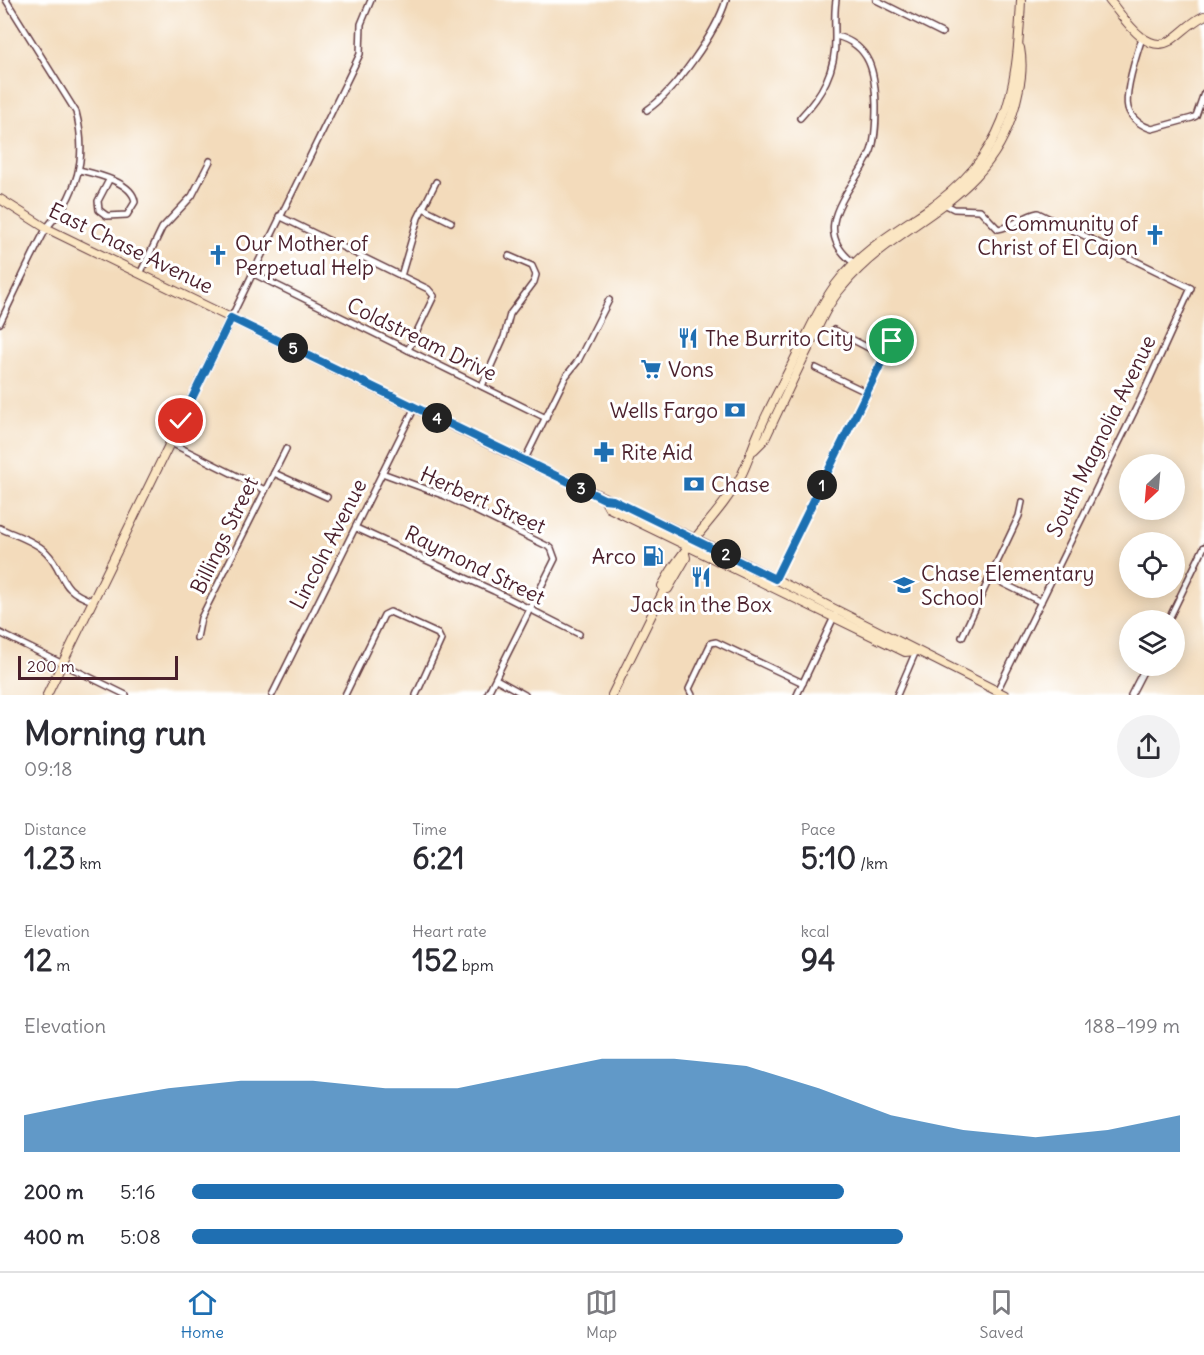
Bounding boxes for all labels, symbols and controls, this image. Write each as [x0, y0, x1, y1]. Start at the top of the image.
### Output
street label: East Chase Avenue [44, 196, 218, 300]
place label: Community of Christ of El Cajon [977, 210, 1139, 261]
church icon: Community of Christ of El Cajon [1143, 223, 1167, 247]
place label: Our Mother of Perpetual Help [235, 230, 374, 281]
church icon: Our Mother of Perpetual Help [206, 243, 230, 267]
street label: Coldstream Drive [343, 291, 501, 387]
pin [866, 315, 917, 366]
icon: arrive [875, 324, 908, 357]
place label: The Burrito City [705, 325, 854, 352]
restaurant icon: The Burrito City [676, 326, 700, 350]
street label: South Magnolia Avenue [1040, 331, 1162, 541]
pin: 5 [278, 333, 308, 363]
text: 5 [288, 338, 298, 358]
place label: Vons [668, 356, 714, 383]
supermarket icon: Vons [639, 357, 663, 381]
pin [155, 395, 206, 446]
place label: Wells Fargo [610, 397, 718, 424]
bank icon: Wells Fargo [723, 398, 747, 422]
pin: 4 [422, 403, 452, 433]
icon: check [164, 404, 197, 437]
text: 4 [432, 408, 442, 428]
place label: Rite Aid [621, 439, 693, 466]
pharmacy icon: Rite Aid [592, 440, 616, 464]
north arrow [1119, 454, 1185, 520]
map controls [1119, 454, 1185, 676]
street label: Herbert Street [416, 460, 550, 540]
pin: 1 [807, 470, 837, 500]
place label: Chase [711, 471, 770, 498]
street label: Billings Street [184, 472, 264, 598]
bank icon: Chase [682, 472, 706, 496]
pin: 3 [566, 473, 596, 503]
street label: Lincoln Avenue [284, 474, 372, 614]
text: 1 [819, 475, 825, 495]
text: 3 [576, 478, 586, 498]
street label: Raymond Street [400, 519, 550, 611]
button: locate [1119, 532, 1185, 598]
pin: 2 [711, 539, 741, 569]
place label: Arco [592, 543, 636, 570]
fuel station icon: Arco [641, 544, 665, 568]
text: 2 [722, 544, 730, 564]
place label: Chase Elementary School [921, 560, 1094, 611]
restaurant icon: Jack in the Box [689, 565, 713, 589]
school or university icon: Chase Elementary School [892, 573, 916, 597]
place label: Jack in the Box [630, 591, 772, 618]
button: layers [1119, 610, 1185, 676]
scale bar [18, 653, 178, 680]
text: 200 m [27, 656, 75, 676]
text: Morning run [24, 712, 206, 754]
button: share [1117, 715, 1180, 778]
text: 09:18 [24, 756, 73, 781]
text: Distance [24, 819, 86, 839]
text: Time [412, 819, 447, 839]
text: Pace [801, 819, 835, 839]
text: 1.23 [24, 839, 76, 877]
text: 6:21 [412, 839, 465, 877]
text: 5:10 [801, 839, 856, 877]
text: km [76, 853, 102, 873]
text: /km [856, 853, 888, 873]
text: Elevation [24, 921, 90, 941]
text: Heart rate [412, 921, 487, 941]
text: kcal [801, 921, 829, 941]
text: 12 [24, 941, 52, 979]
text: 152 [412, 941, 458, 979]
text: 94 [801, 941, 835, 979]
text: m [52, 955, 70, 975]
text: bpm [458, 955, 494, 975]
text: Elevation [24, 1013, 106, 1038]
text: 188–199 m [1084, 1013, 1180, 1038]
text: 200 m [24, 1179, 84, 1204]
text: 5:16 [120, 1179, 156, 1204]
text: 400 m [24, 1224, 84, 1249]
text: 5:08 [120, 1224, 161, 1249]
tab: Home [181, 1286, 224, 1342]
tab: Map [585, 1286, 618, 1342]
tab: Saved [980, 1286, 1023, 1342]

